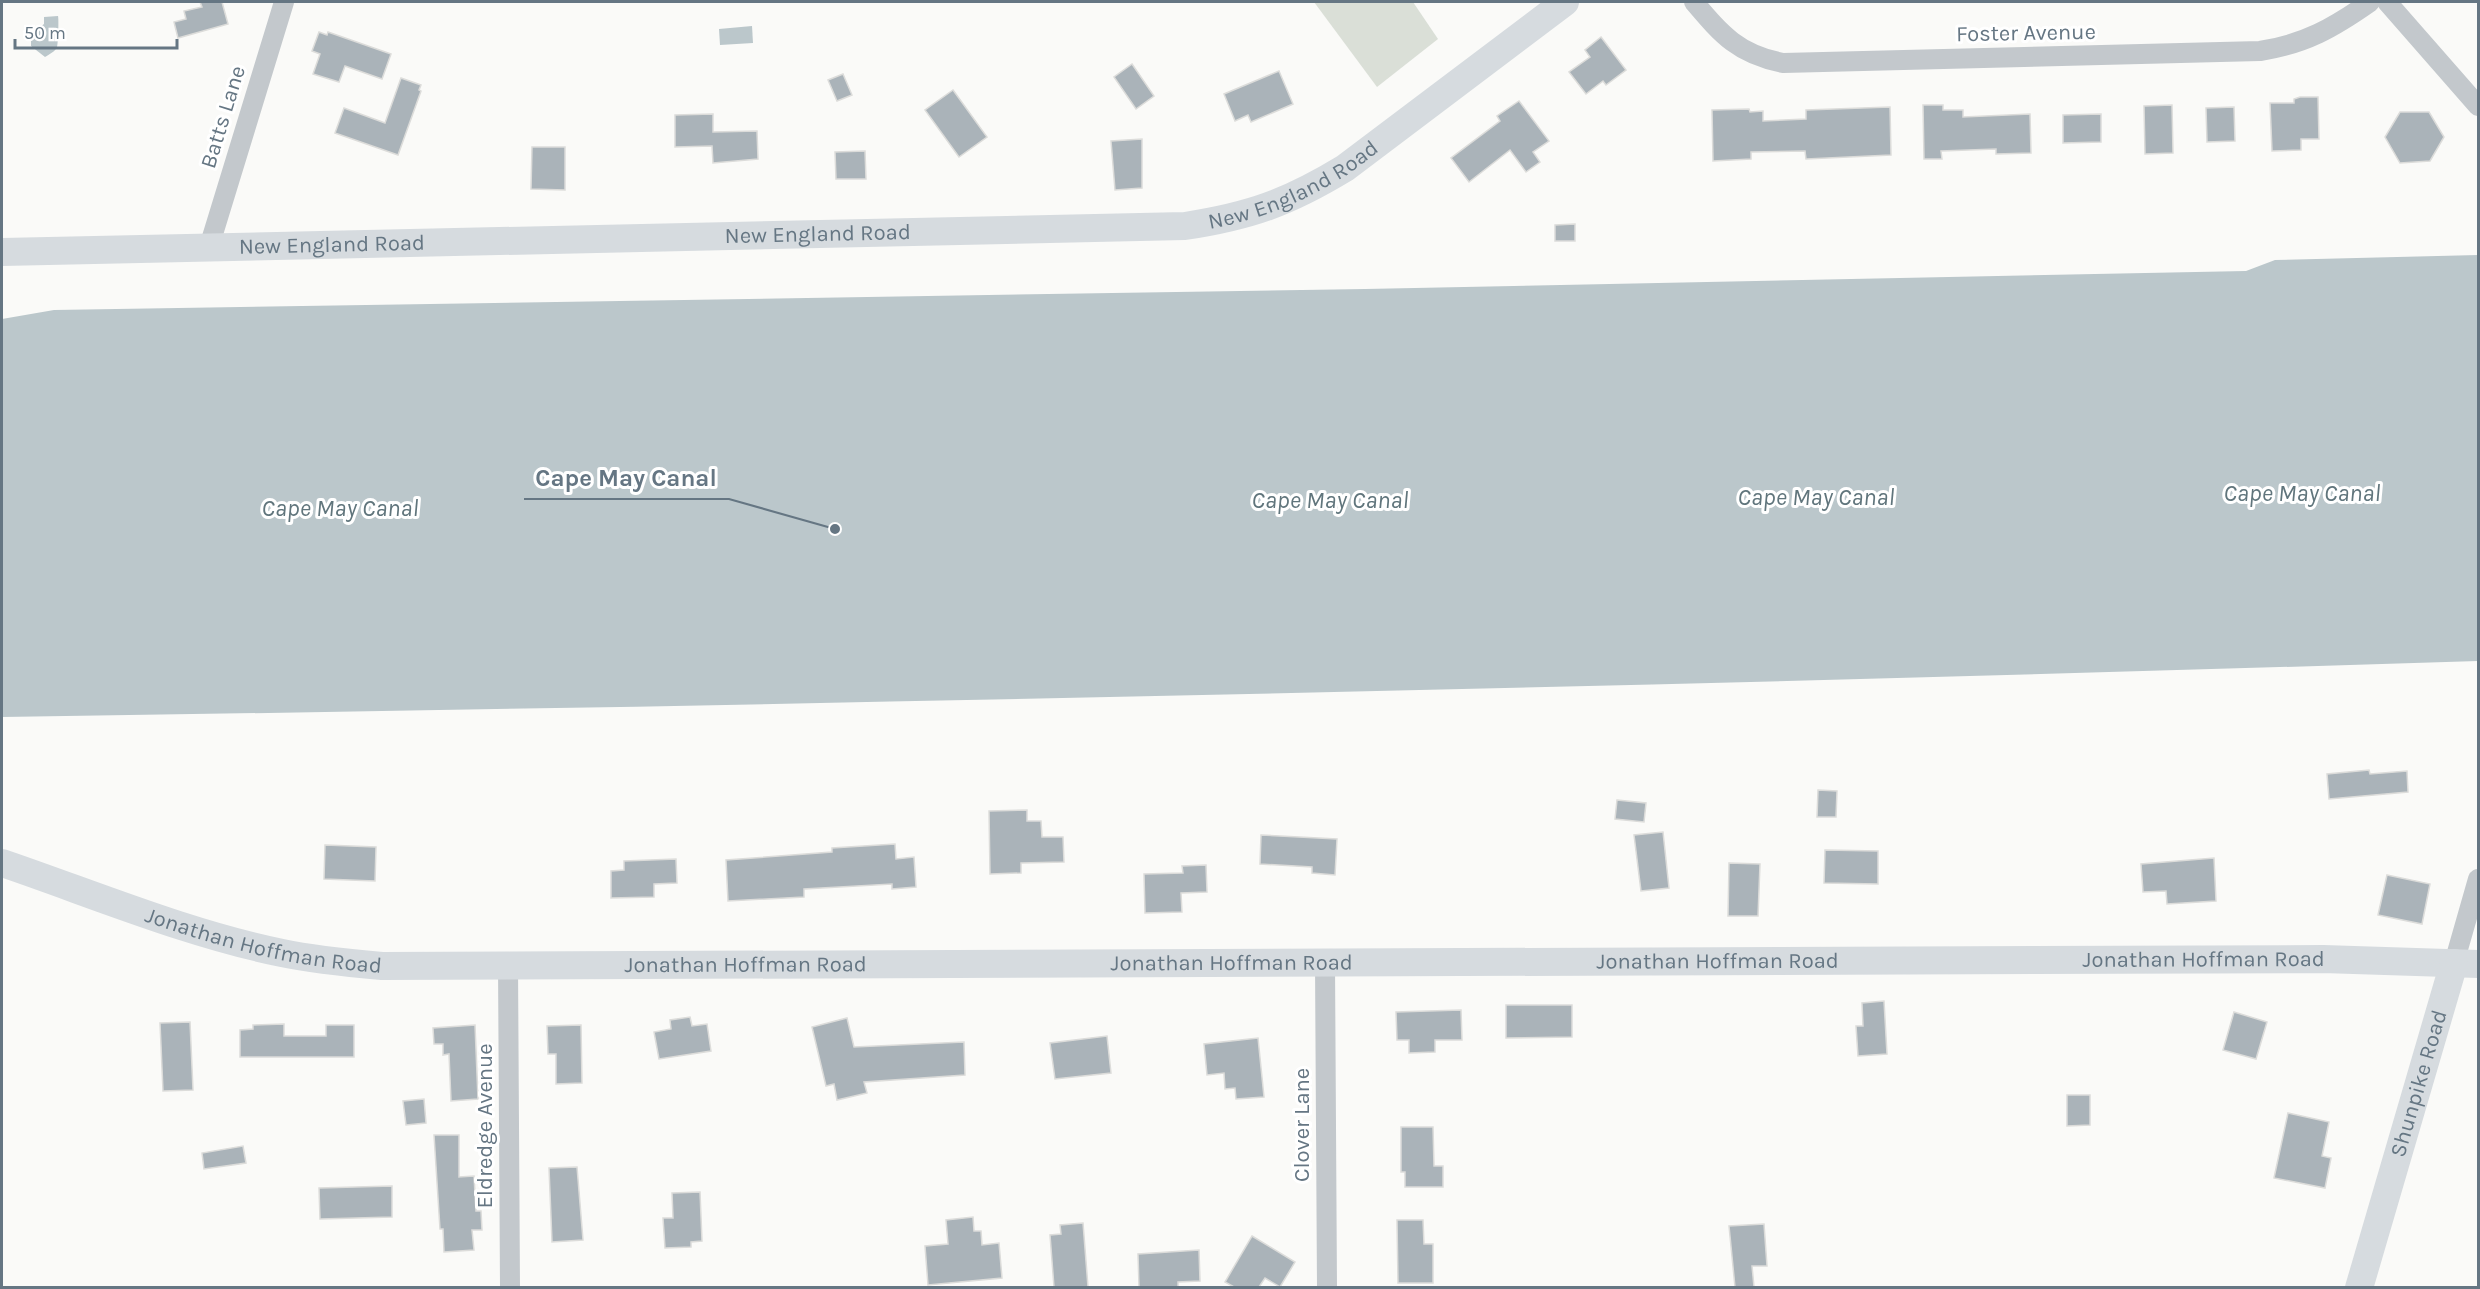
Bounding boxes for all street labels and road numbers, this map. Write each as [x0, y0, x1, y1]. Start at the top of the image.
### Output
street label: Foster Avenue [1956, 19, 2096, 47]
street label: Batts Lane [195, 62, 251, 172]
street label: New England Road [1206, 135, 1383, 235]
street label: New England Road [724, 219, 911, 249]
street label: New England Road [239, 230, 425, 260]
street label: Jonathan Hoffman Road [142, 902, 383, 979]
street label: Jonathan Hoffman Road [2083, 946, 2325, 973]
street label: Jonathan Hoffman Road [1597, 948, 1839, 975]
street label: Jonathan Hoffman Road [1111, 949, 1353, 976]
street label: Jonathan Hoffman Road [625, 951, 867, 978]
street label: Shunpike Road [2385, 1007, 2453, 1160]
street label: Eldredge Avenue [472, 1043, 498, 1209]
street label: Clover Lane [1289, 1068, 1315, 1182]

